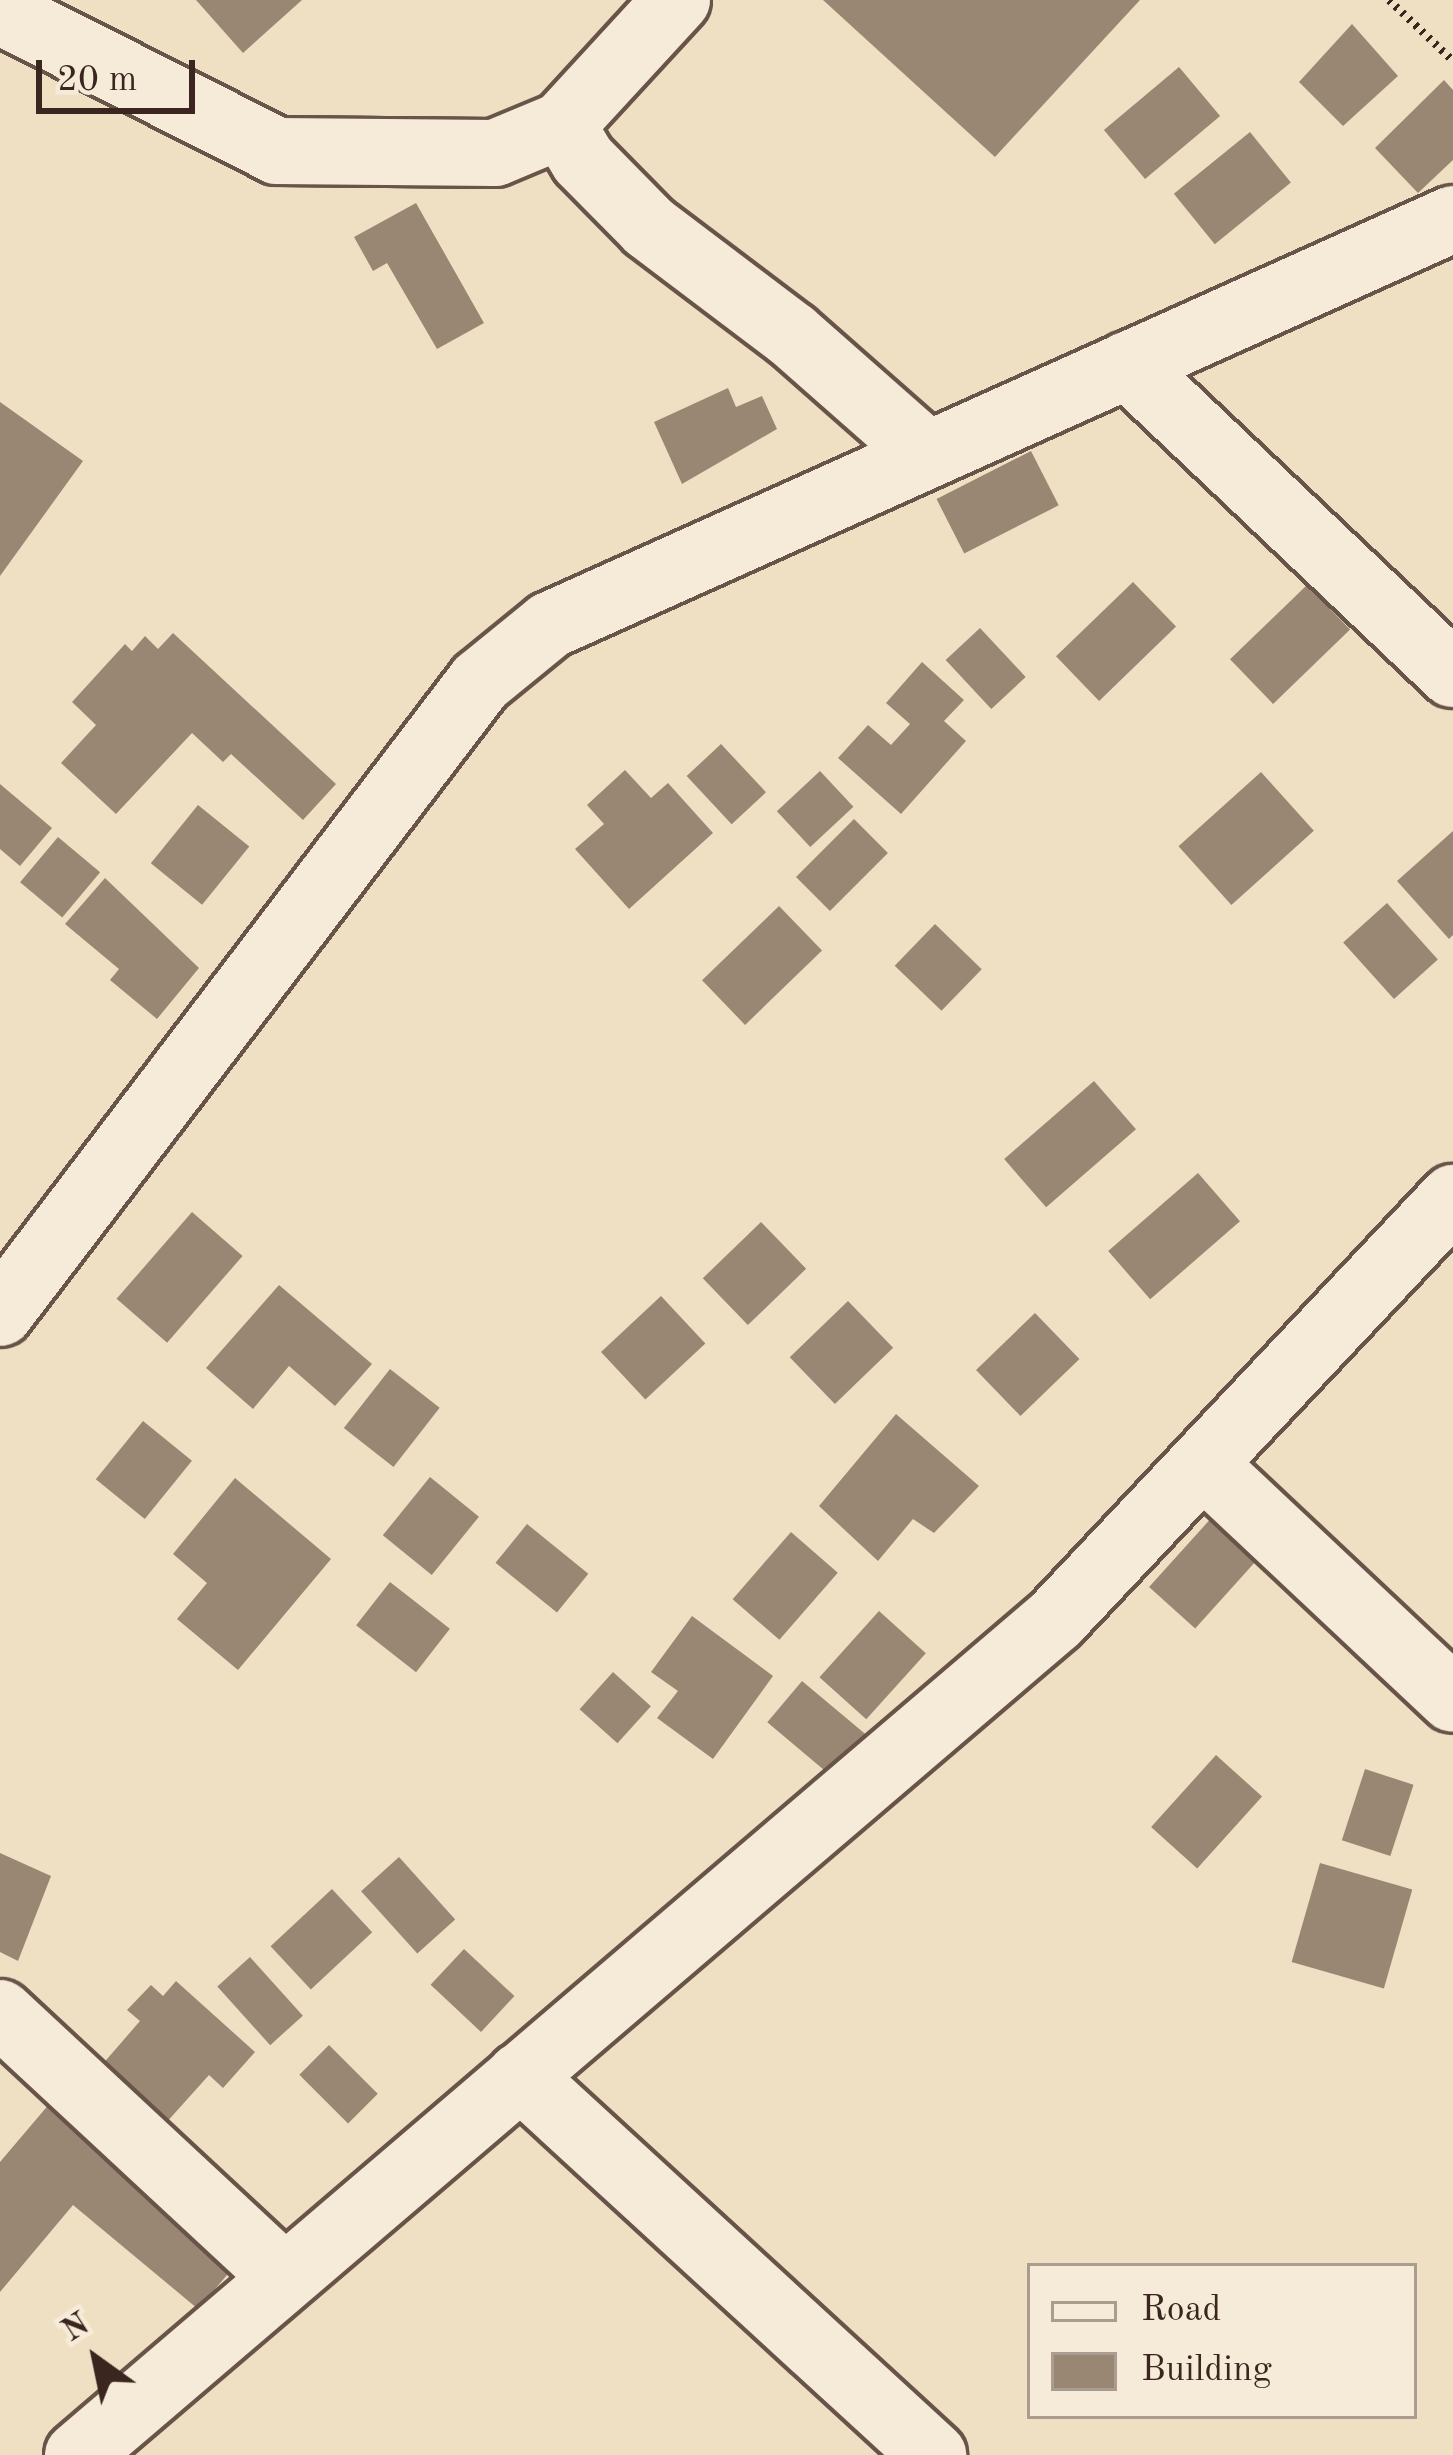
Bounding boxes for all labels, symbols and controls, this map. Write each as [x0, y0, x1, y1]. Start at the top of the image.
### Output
scale bar [42, 36, 201, 110]
text: 20 m [57, 63, 137, 99]
legend [1027, 2263, 1417, 2419]
text: Road [1141, 2293, 1221, 2329]
north arrow [36, 2299, 156, 2419]
text: N [57, 2308, 96, 2349]
text: Building [1141, 2353, 1272, 2389]

